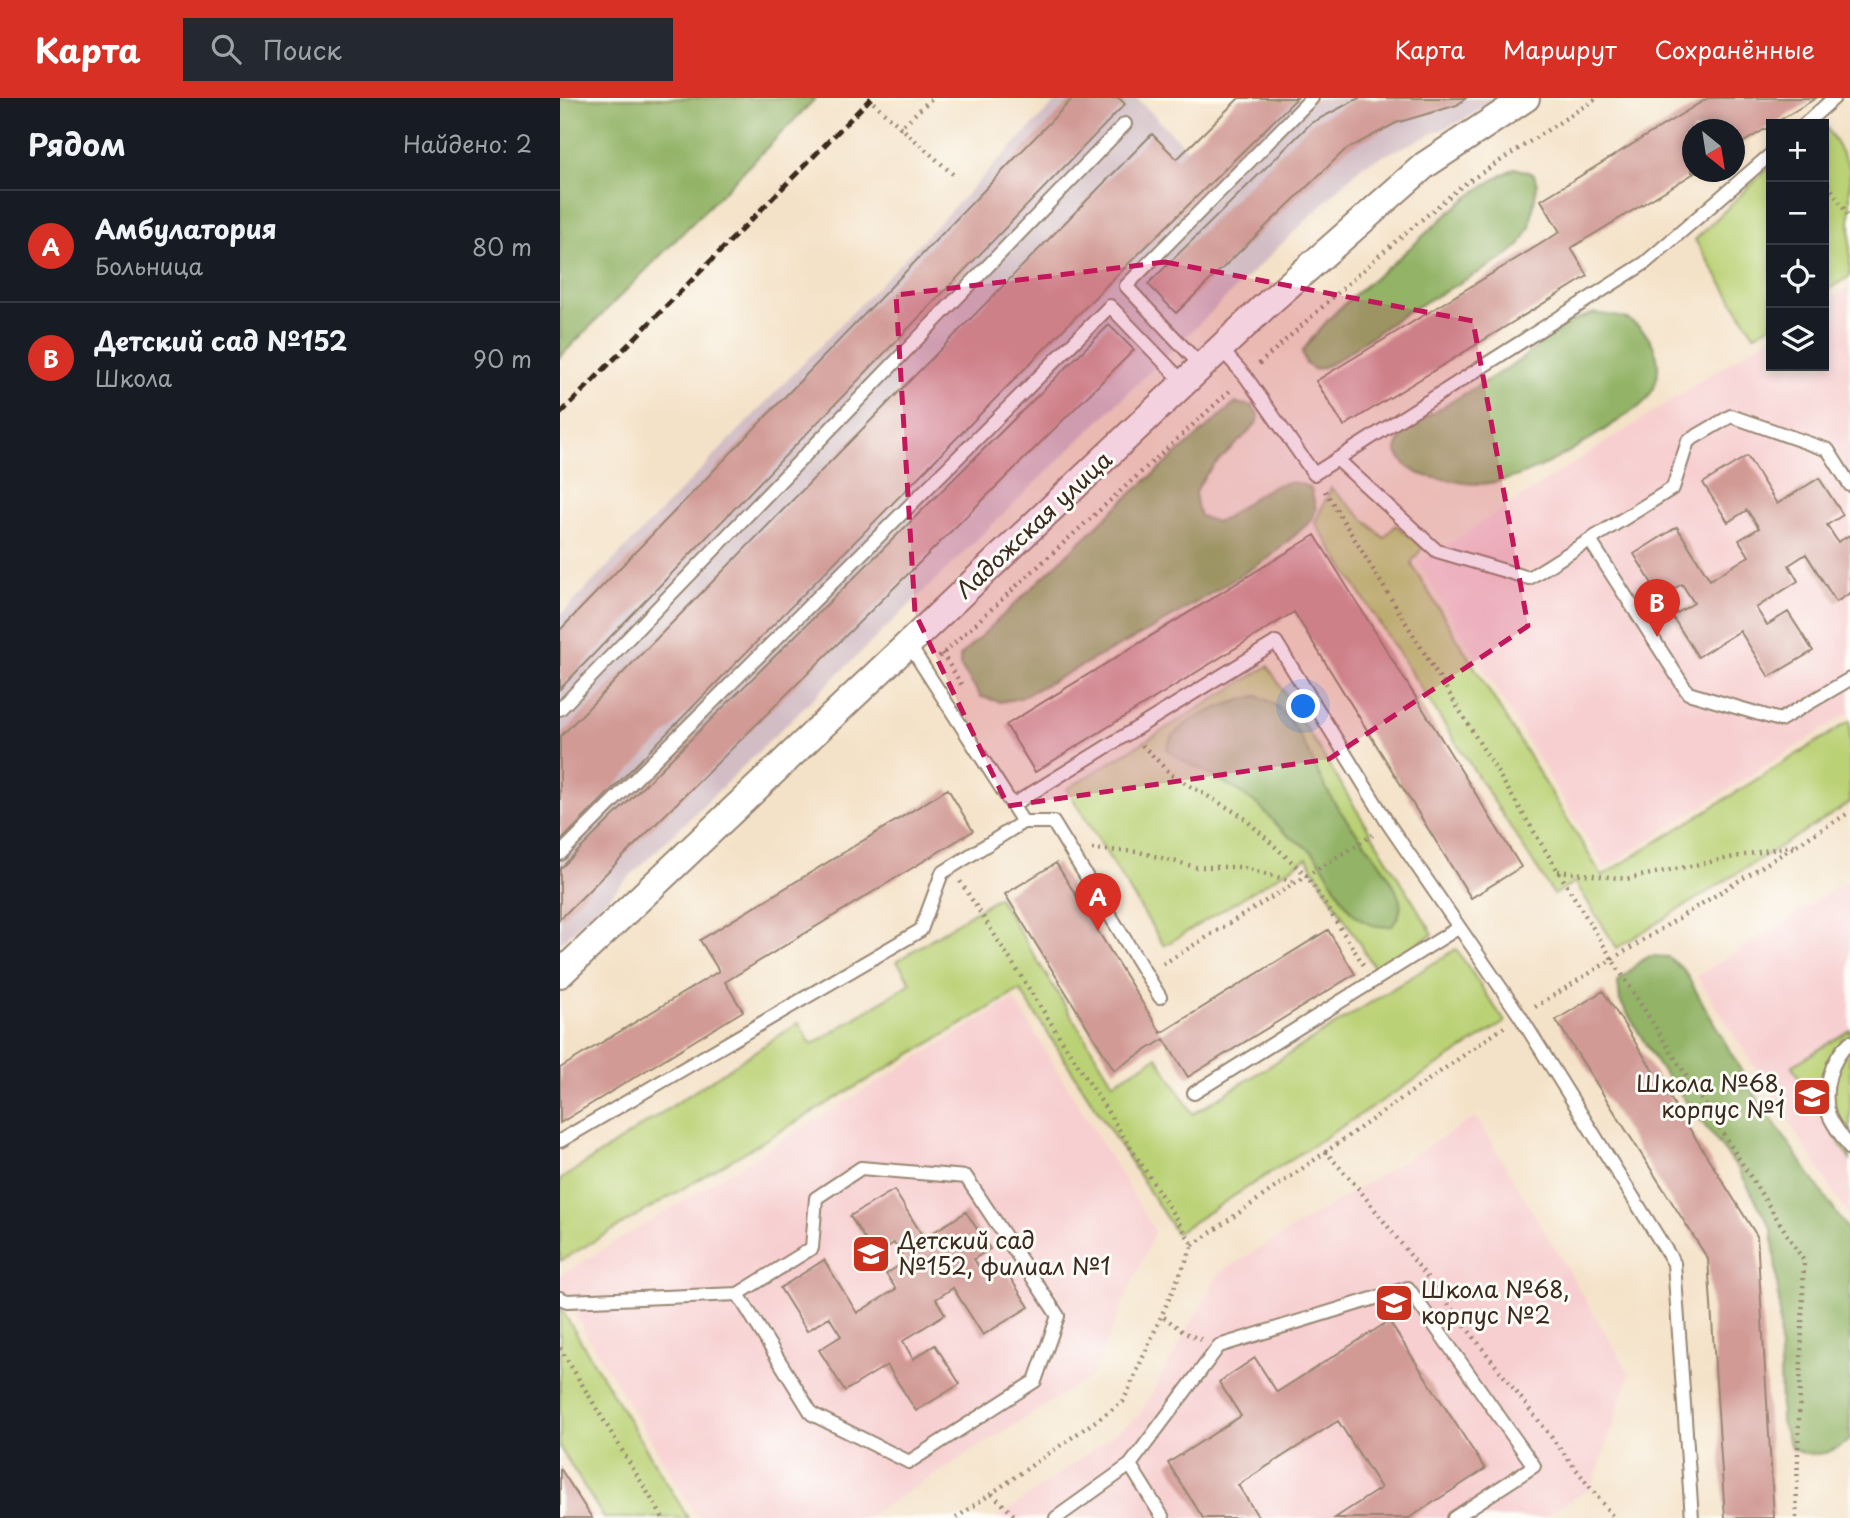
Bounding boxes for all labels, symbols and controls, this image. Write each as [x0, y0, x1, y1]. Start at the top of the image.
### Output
search box [183, 18, 673, 81]
text: Карта [35, 24, 141, 74]
icon: search [207, 30, 245, 68]
text: Поиск [263, 30, 342, 69]
text: Карта [1394, 31, 1465, 67]
text: Маршрут [1503, 31, 1617, 67]
text: Сохранённые [1655, 31, 1815, 67]
north arrow [1682, 119, 1745, 182]
map controls [1766, 119, 1829, 371]
button: + [1766, 119, 1829, 182]
text: Рядом [28, 121, 126, 166]
text: Найдено: 2 [403, 126, 532, 161]
button: − [1766, 182, 1829, 245]
text: Амбулатория [95, 209, 277, 248]
text: A [42, 229, 60, 264]
text: 80 m [472, 229, 532, 264]
button: locate [1766, 245, 1829, 308]
text: Больница [95, 248, 203, 283]
button: layers [1766, 308, 1829, 371]
text: Детский сад №152 [95, 321, 347, 360]
text: B [43, 341, 59, 376]
text: 90 m [473, 341, 532, 376]
text: Школа [95, 360, 172, 395]
street label: Ладожская улица [947, 441, 1120, 606]
pin: B [1634, 579, 1680, 637]
your location [1286, 689, 1320, 723]
pin: A [1075, 873, 1121, 931]
place label: Школа №68, корпус №1 [1636, 1065, 1785, 1126]
school or university icon: Школа №68, корпус №1 [1791, 1076, 1833, 1118]
place label: Детский сад №152, филиал №1 [897, 1222, 1111, 1283]
school or university icon: Детский сад №152, филиал №1 [850, 1233, 892, 1275]
place label: Школа №68, корпус №2 [1421, 1271, 1570, 1332]
school or university icon: Школа №68, корпус №2 [1373, 1282, 1415, 1324]

